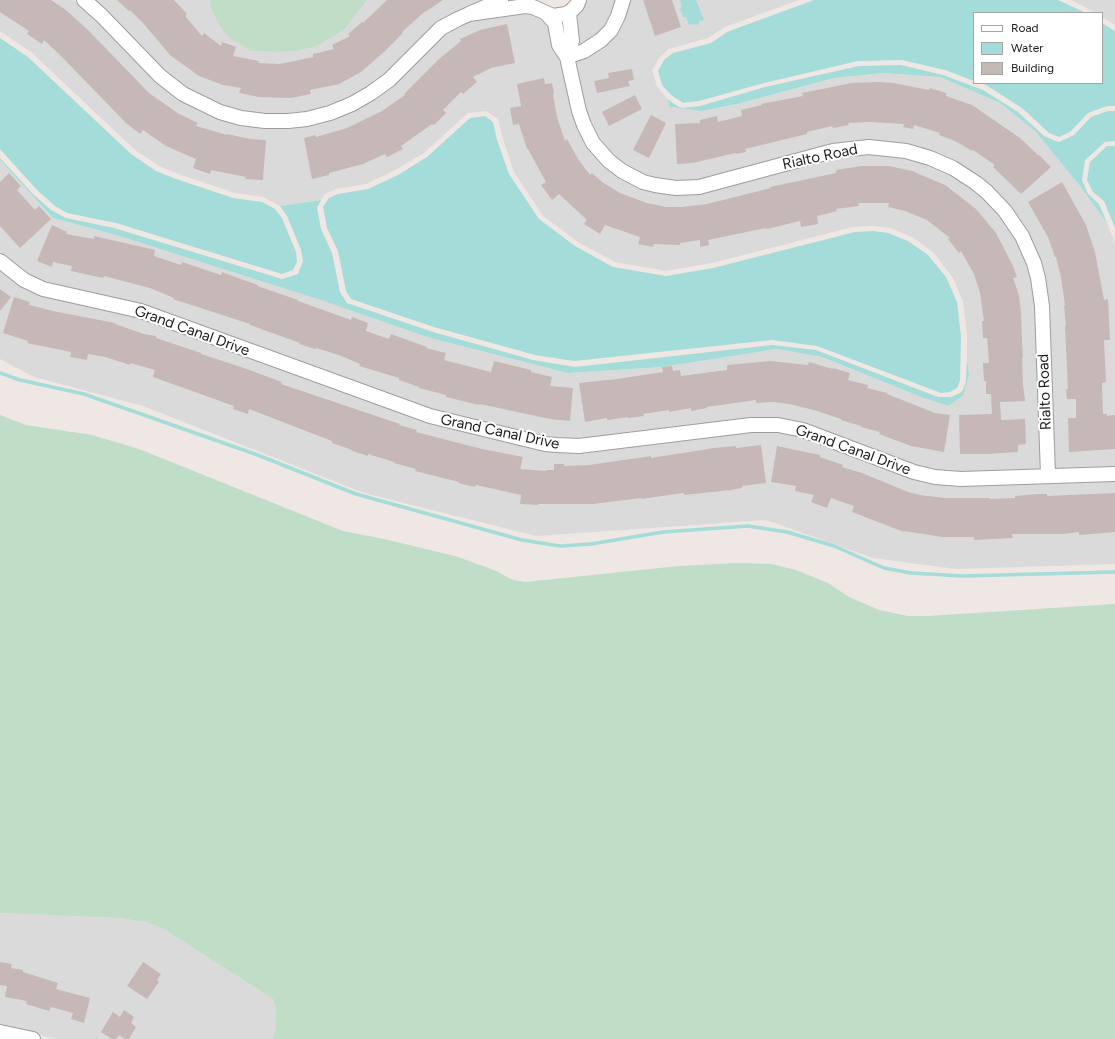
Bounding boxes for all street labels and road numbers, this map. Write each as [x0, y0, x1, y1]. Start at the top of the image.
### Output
street label: Rialto Road [781, 140, 859, 174]
street label: Grand Canal Drive [132, 302, 252, 360]
street label: Rialto Road [1035, 354, 1055, 430]
street label: Grand Canal Drive [439, 411, 561, 453]
street label: Grand Canal Drive [793, 421, 913, 479]

